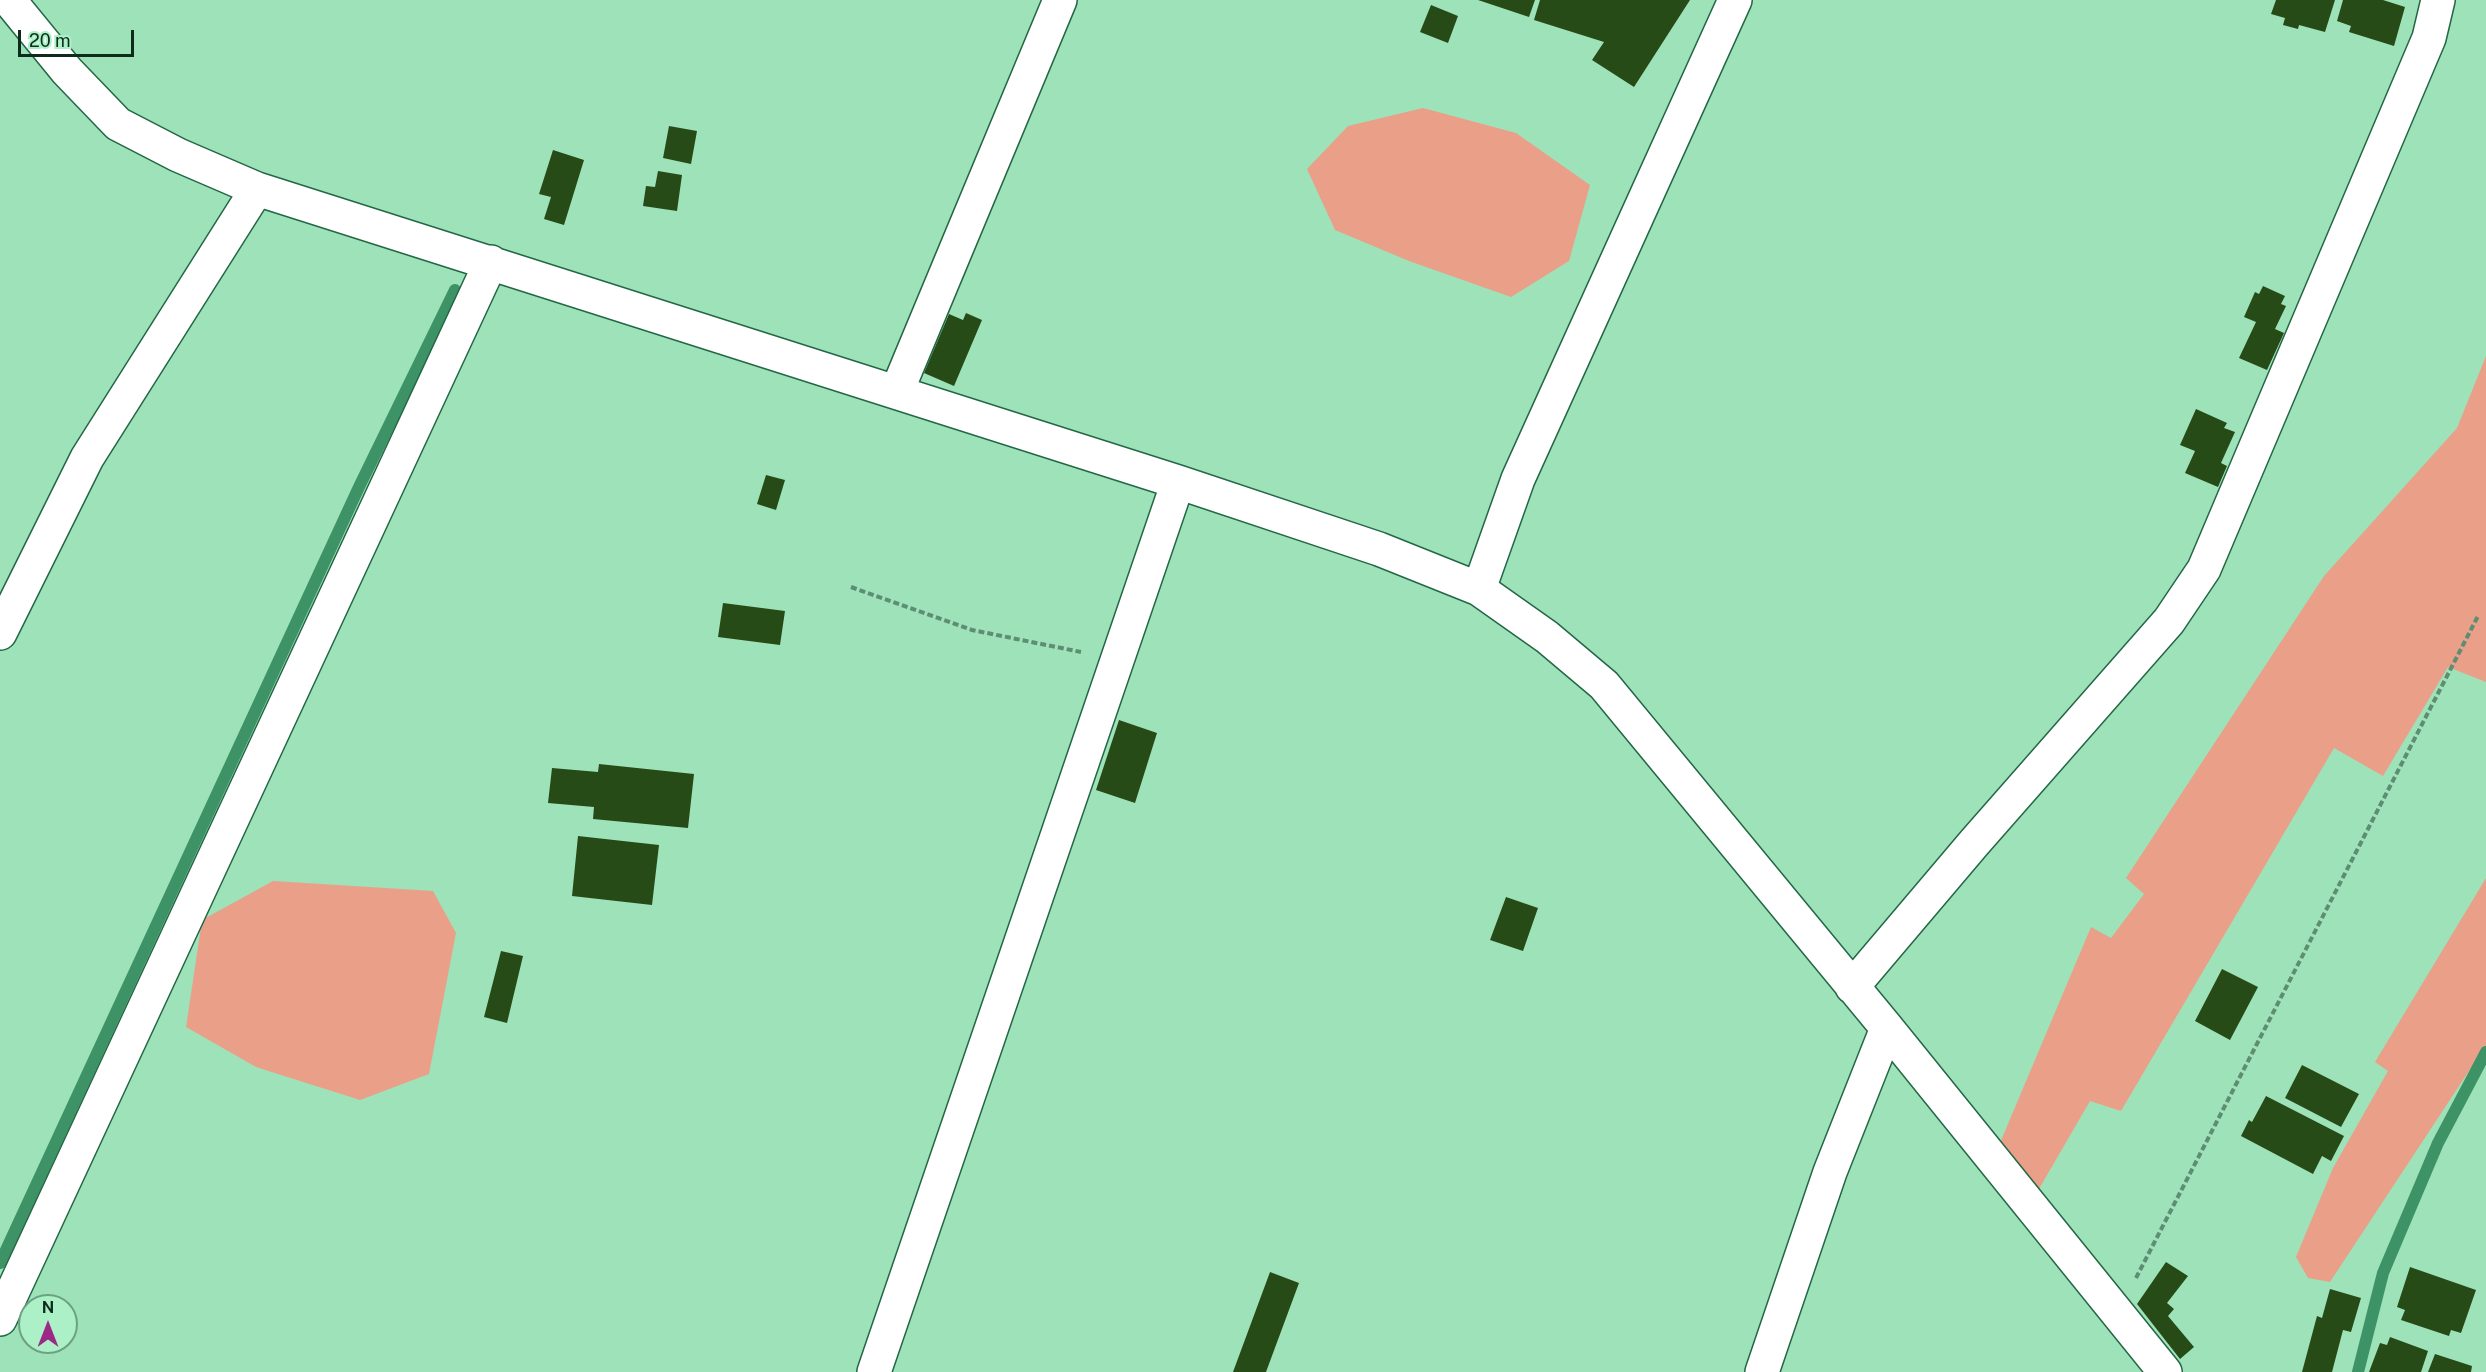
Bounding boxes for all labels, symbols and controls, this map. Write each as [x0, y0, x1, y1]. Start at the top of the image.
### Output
scale bar [21, 18, 136, 56]
text: 20 m [29, 30, 71, 51]
north arrow [18, 1294, 78, 1354]
text: N [42, 1298, 54, 1317]

